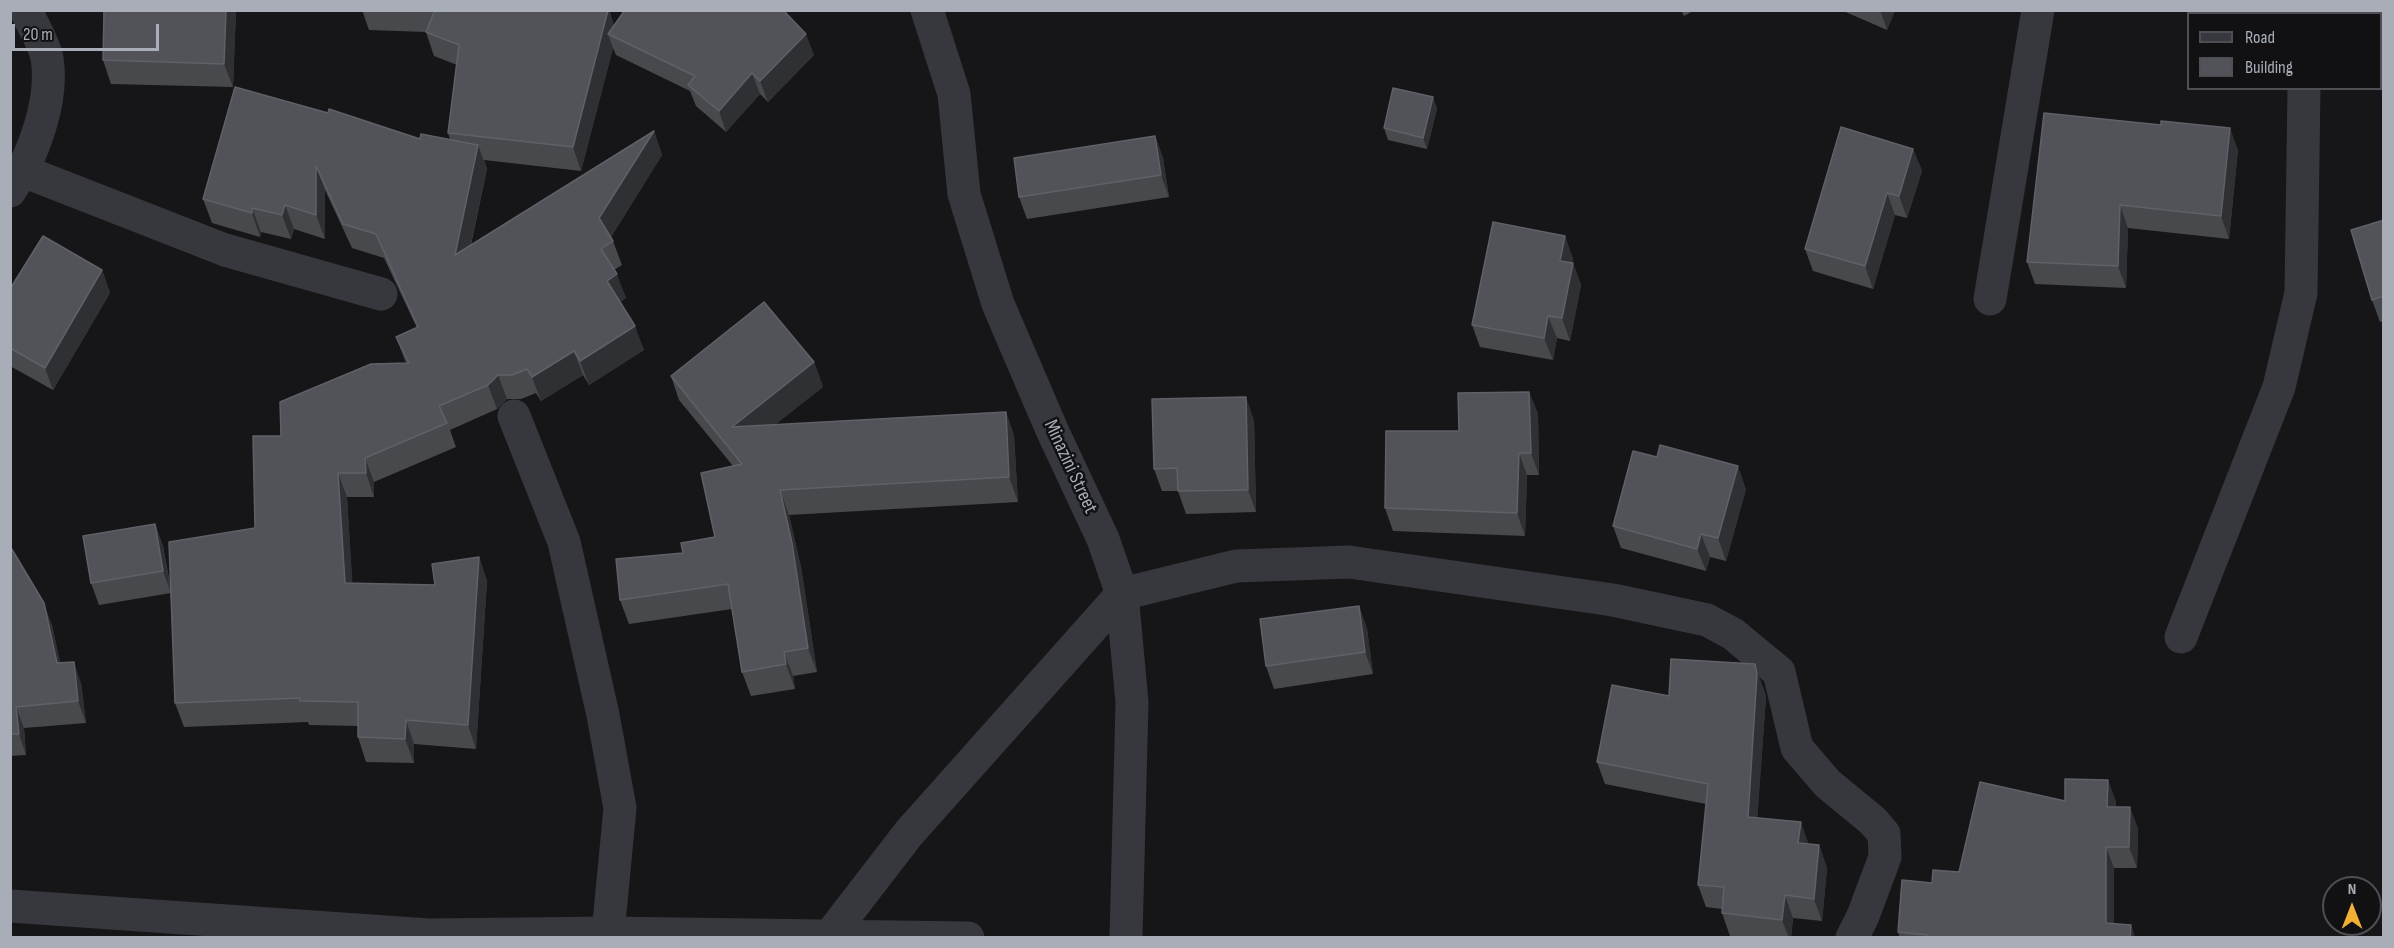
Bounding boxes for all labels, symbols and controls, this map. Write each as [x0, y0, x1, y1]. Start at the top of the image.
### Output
scale bar [15, 12, 162, 50]
legend [2187, 12, 2382, 90]
text: 20 m [23, 24, 53, 45]
text: Road [2245, 27, 2275, 48]
text: Building [2245, 57, 2293, 78]
street label: Minazini Street [1038, 416, 1102, 518]
north arrow [2322, 876, 2382, 936]
text: N [2348, 880, 2356, 899]

